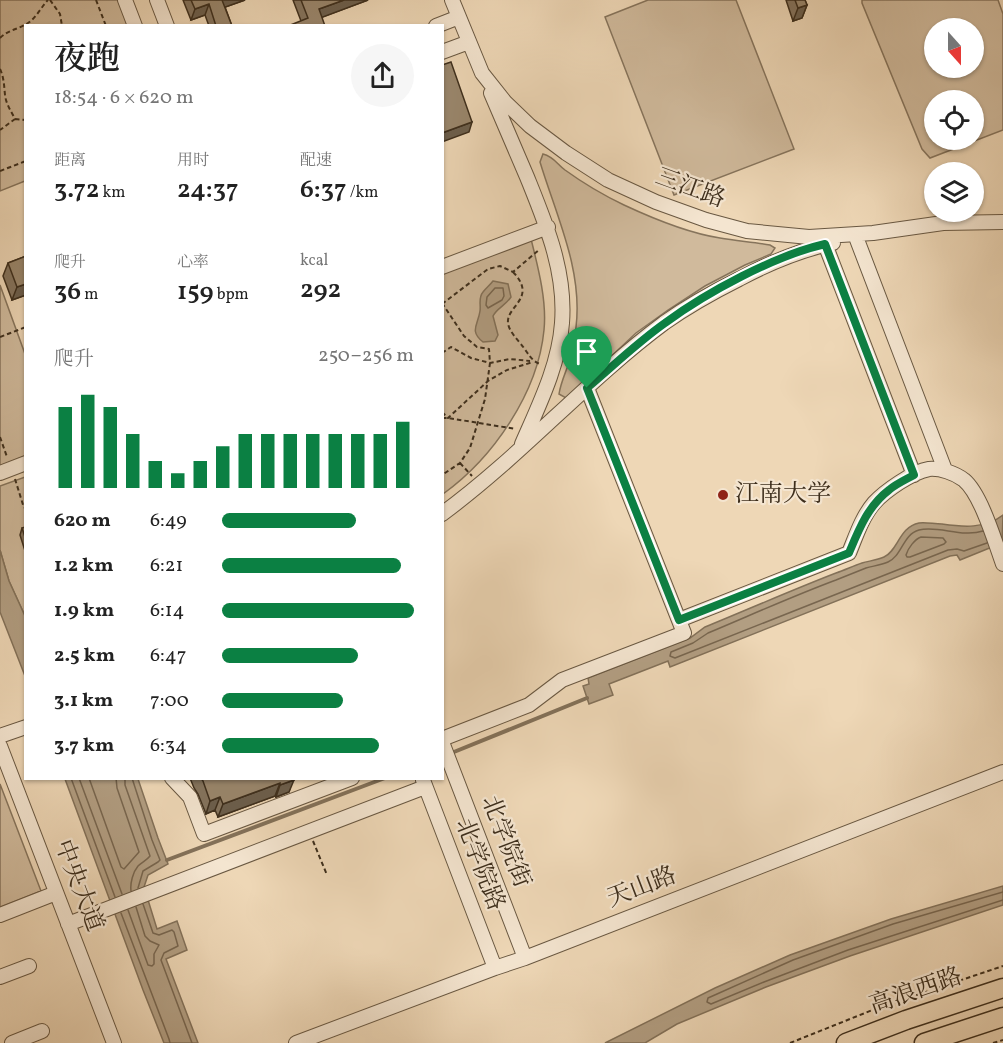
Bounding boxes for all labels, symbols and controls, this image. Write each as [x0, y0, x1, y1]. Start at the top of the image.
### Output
north arrow [924, 18, 984, 78]
map controls [924, 18, 984, 222]
text: 夜跑 [54, 38, 120, 84]
button: share [351, 44, 414, 107]
text: 18:54 · 6 × 620 m [54, 84, 194, 112]
button: locate [924, 90, 984, 150]
text: 距离 [54, 150, 86, 172]
text: 用时 [177, 150, 209, 172]
text: 配速 [300, 150, 332, 172]
street label: 三江路 [650, 161, 730, 217]
button: layers [924, 162, 984, 222]
text: 3.72 [54, 172, 99, 208]
text: 24:37 [177, 172, 239, 208]
text: 6:37 [300, 172, 347, 208]
text: km [99, 182, 125, 204]
text: /km [347, 182, 378, 204]
text: kcal [300, 250, 328, 272]
text: 爬升 [54, 252, 86, 274]
text: 心率 [177, 252, 209, 274]
text: 292 [300, 272, 341, 308]
text: 36 [54, 274, 81, 310]
text: 159 [177, 274, 214, 310]
text: m [81, 284, 99, 306]
text: bpm [214, 284, 249, 306]
pin [561, 326, 612, 388]
icon: arrive [570, 335, 603, 368]
text: 250–256 m [318, 342, 414, 370]
text: 爬升 [54, 346, 94, 374]
place label: 江南大学 [735, 478, 831, 512]
marker: 江南大学 [716, 488, 730, 502]
text: 620 m [54, 507, 111, 535]
text: 6:49 [150, 507, 187, 535]
text: 1.2 km [54, 552, 114, 580]
text: 6:21 [150, 552, 183, 580]
text: 1.9 km [54, 597, 114, 625]
text: 6:14 [150, 597, 185, 625]
text: 2.5 km [54, 642, 115, 670]
text: 6:47 [150, 642, 186, 670]
text: 3.1 km [54, 687, 113, 715]
text: 7:00 [150, 687, 189, 715]
text: 3.7 km [54, 732, 114, 760]
text: 6:34 [150, 732, 187, 760]
street label: 北学院街 [472, 791, 538, 893]
street label: 北学院路 [446, 814, 512, 916]
street label: 中央大道 [45, 835, 111, 937]
street label: 天山路 [602, 859, 682, 917]
street label: 高浪西路 [865, 960, 967, 1024]

